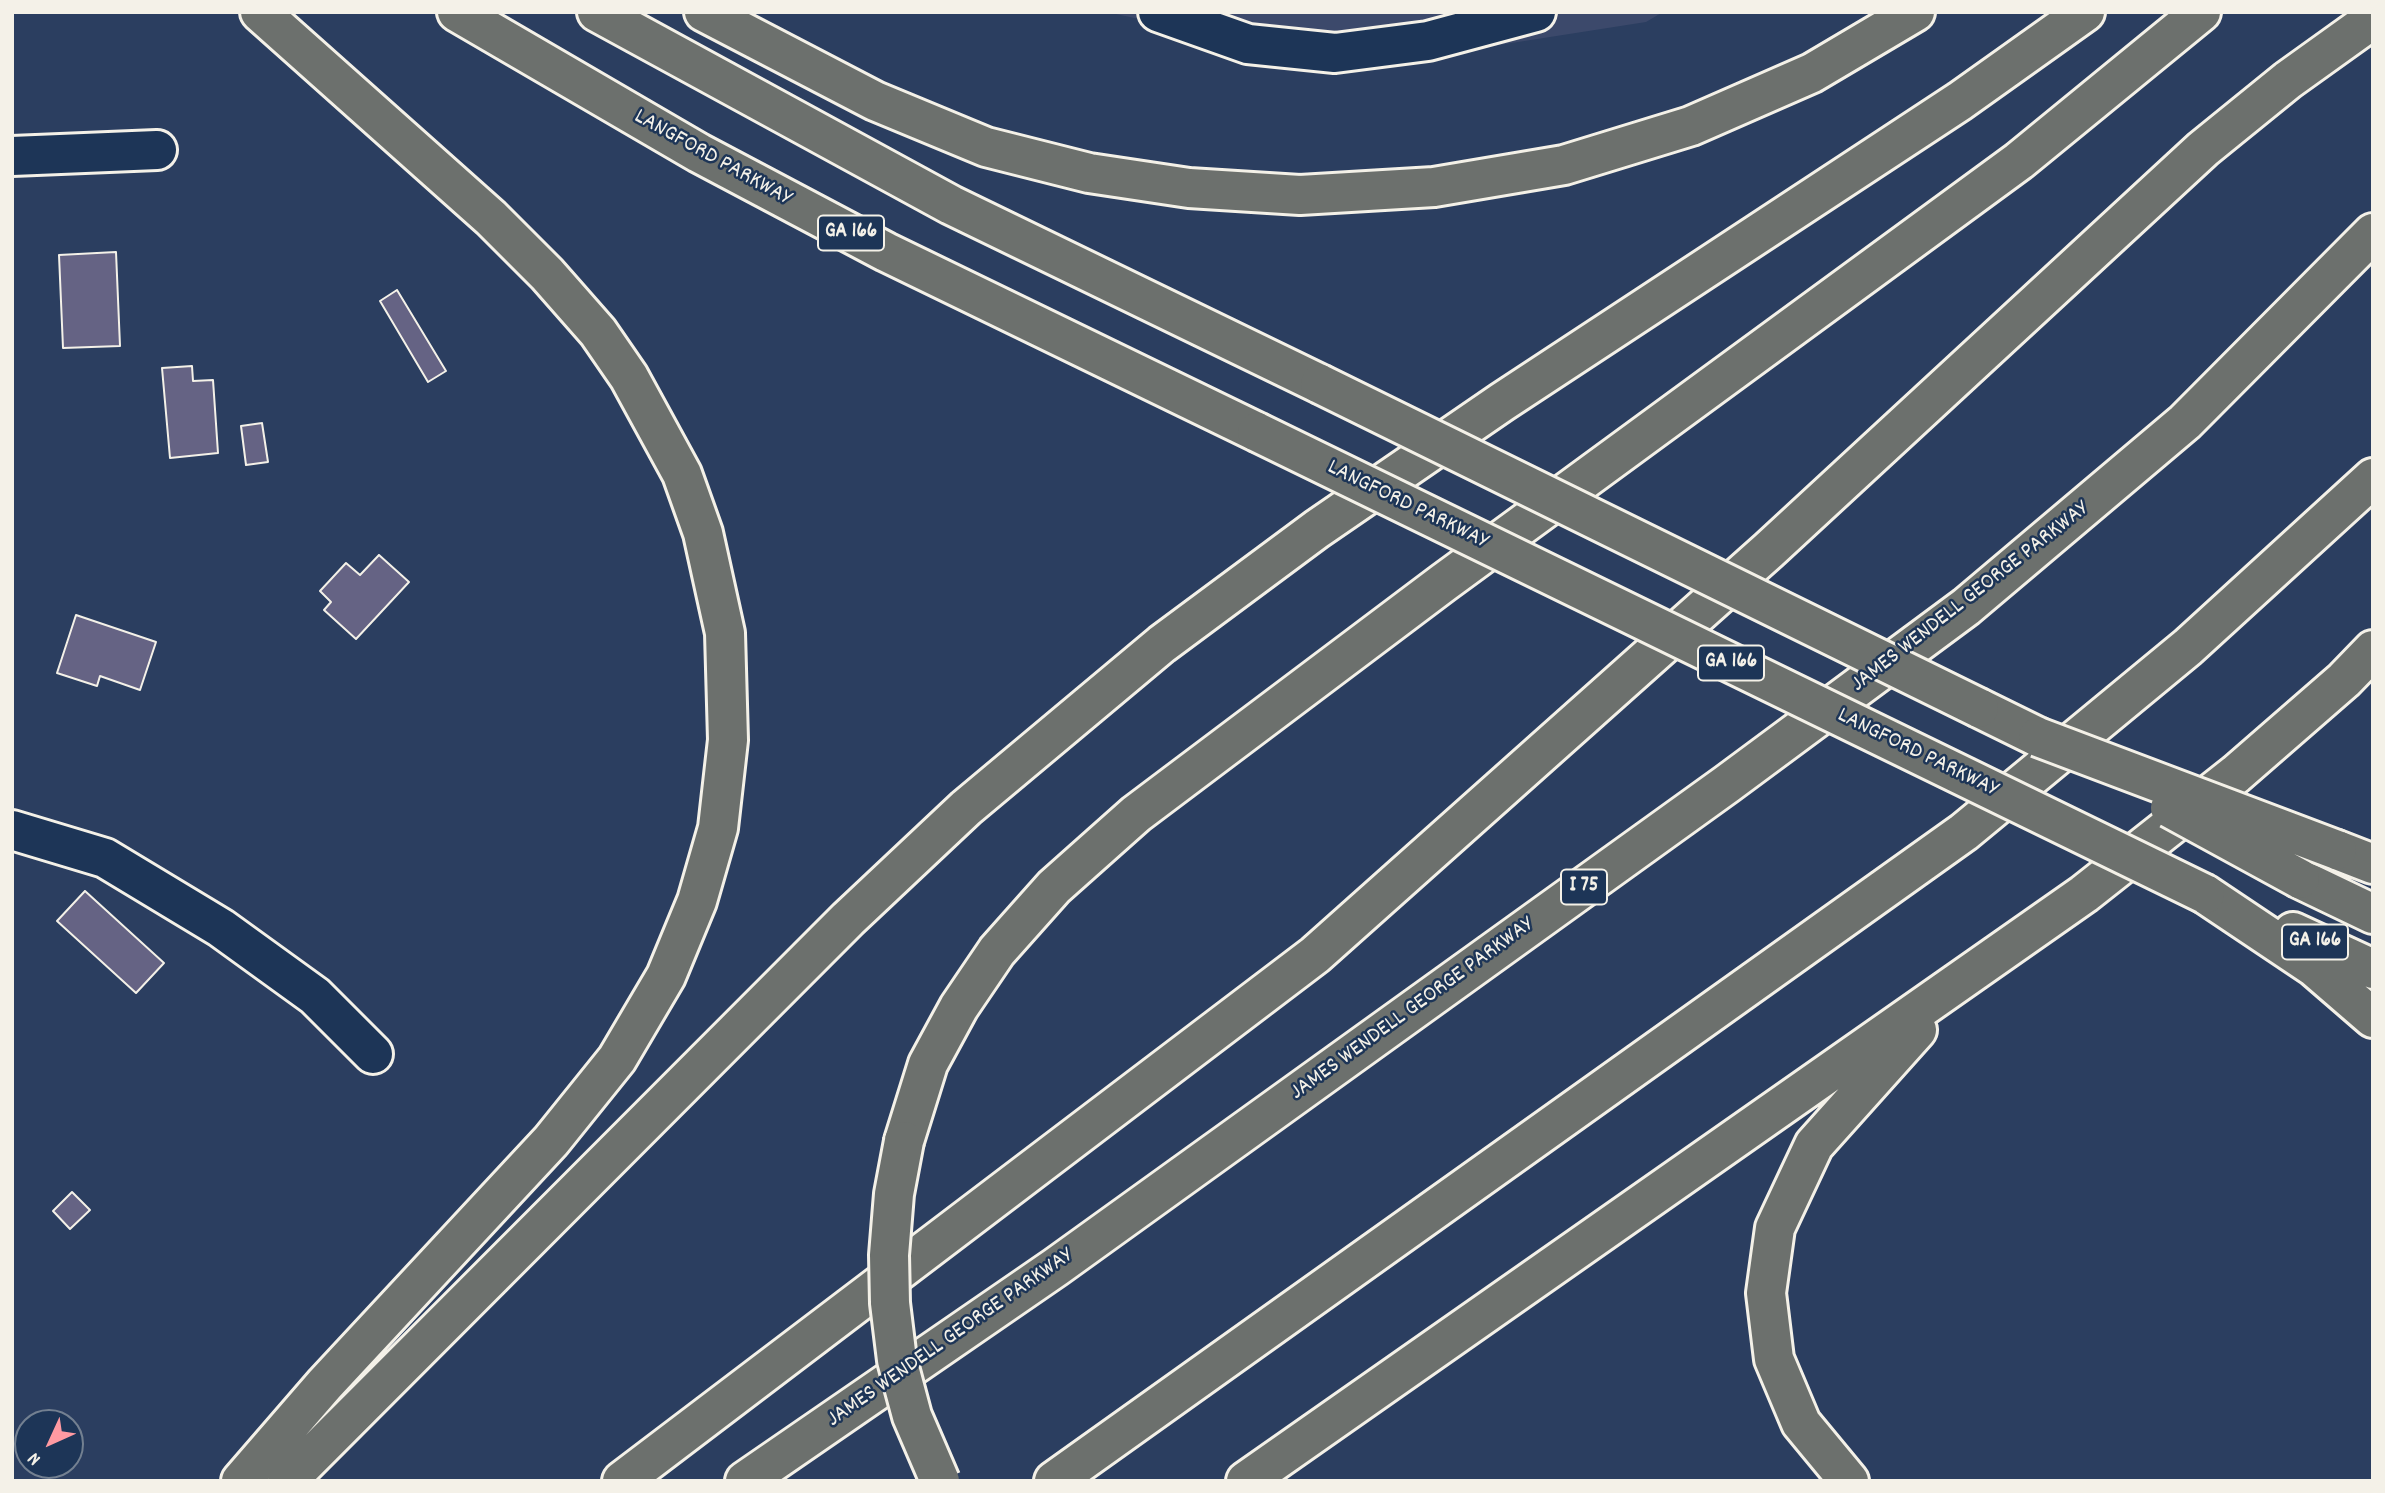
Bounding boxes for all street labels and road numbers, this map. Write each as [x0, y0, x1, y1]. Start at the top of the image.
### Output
street label: LANGFORD PARKWAY [628, 104, 796, 214]
road number: GA 166 [818, 216, 884, 250]
street label: LANGFORD PARKWAY [1322, 455, 1492, 557]
street label: JAMES WENDELL GEORGE PARKWAY [1846, 496, 2096, 700]
road number: GA 166 [1698, 646, 1764, 680]
street label: LANGFORD PARKWAY [1832, 703, 2002, 805]
road number: I 75 [1561, 870, 1607, 904]
street label: JAMES WENDELL GEORGE PARKWAY [1286, 912, 1540, 1108]
road number: GA 166 [2282, 925, 2348, 960]
street label: JAMES WENDELL GEORGE PARKWAY [822, 1243, 1080, 1435]

